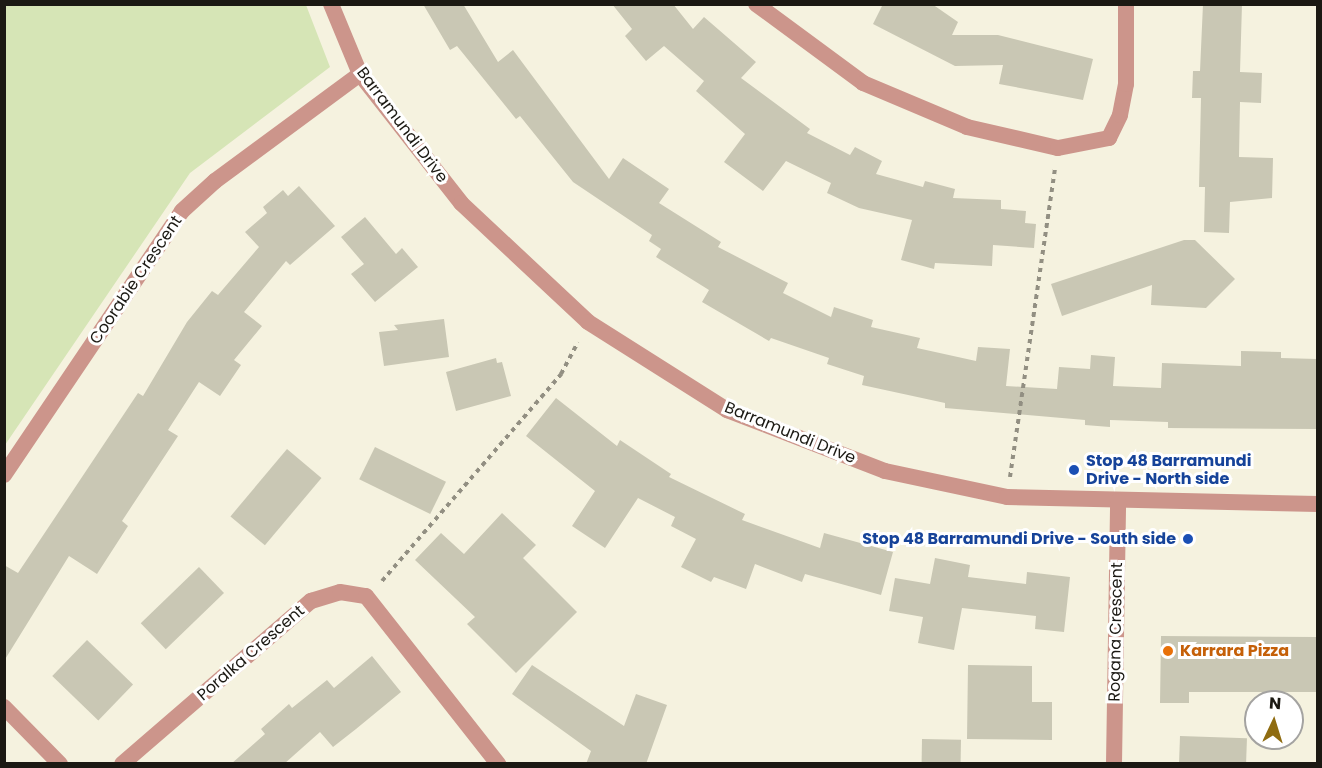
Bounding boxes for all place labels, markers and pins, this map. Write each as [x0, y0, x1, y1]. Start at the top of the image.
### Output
place label: Stop 48 Barramundi Drive - North side [1086, 451, 1251, 489]
marker: Stop 48 Barramundi Drive - North side [1067, 463, 1081, 477]
place label: Stop 48 Barramundi Drive - South side [862, 529, 1176, 549]
marker: Stop 48 Barramundi Drive - South side [1181, 532, 1195, 546]
place label: Karrara Pizza [1180, 641, 1289, 661]
marker: Karrara Pizza [1161, 644, 1175, 658]

